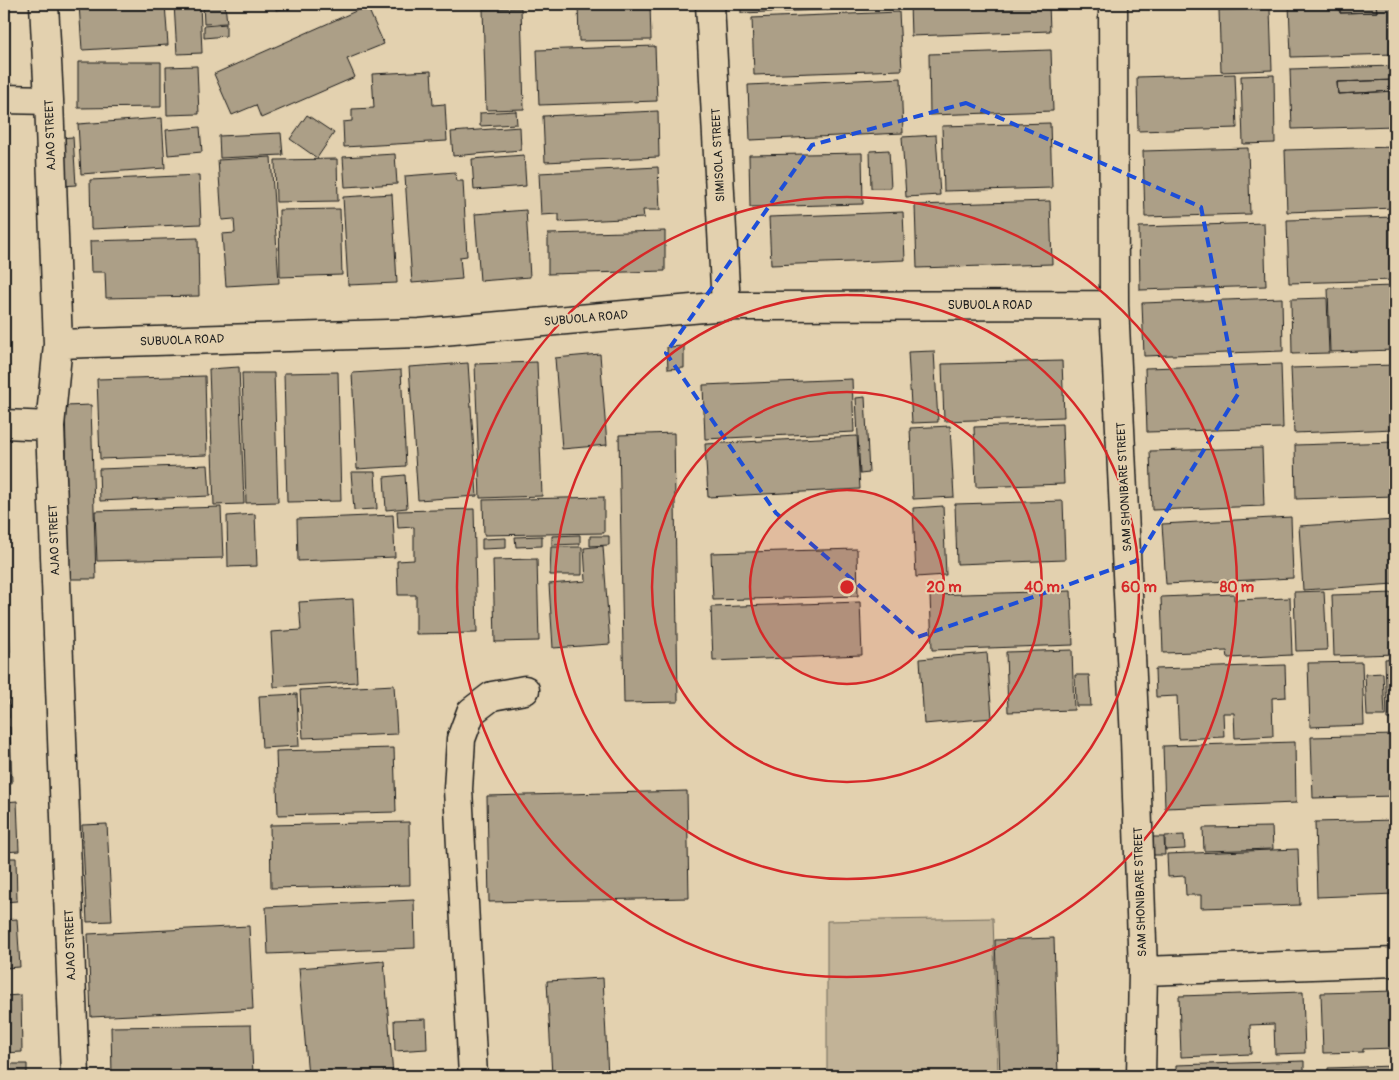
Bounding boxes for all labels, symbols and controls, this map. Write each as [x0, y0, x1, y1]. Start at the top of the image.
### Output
street label: AJAO STREET [42, 99, 59, 171]
street label: SIMISOLA STREET [709, 107, 728, 202]
street label: SUBUOLA ROAD [948, 298, 1033, 313]
street label: SUBUOLA ROAD [543, 307, 629, 330]
street label: SUBUOLA ROAD [140, 332, 225, 349]
street label: SAM SHONIBARE STREET [1114, 421, 1135, 552]
street label: AJAO STREET [46, 504, 63, 576]
centre of rings [838, 578, 856, 596]
text: 20 m [926, 578, 962, 597]
text: 40 m [1024, 578, 1060, 597]
text: 60 m [1121, 578, 1157, 597]
text: 80 m [1220, 578, 1254, 597]
street label: SAM SHONIBARE STREET [1131, 826, 1150, 957]
street label: AJAO STREET [62, 909, 79, 981]

